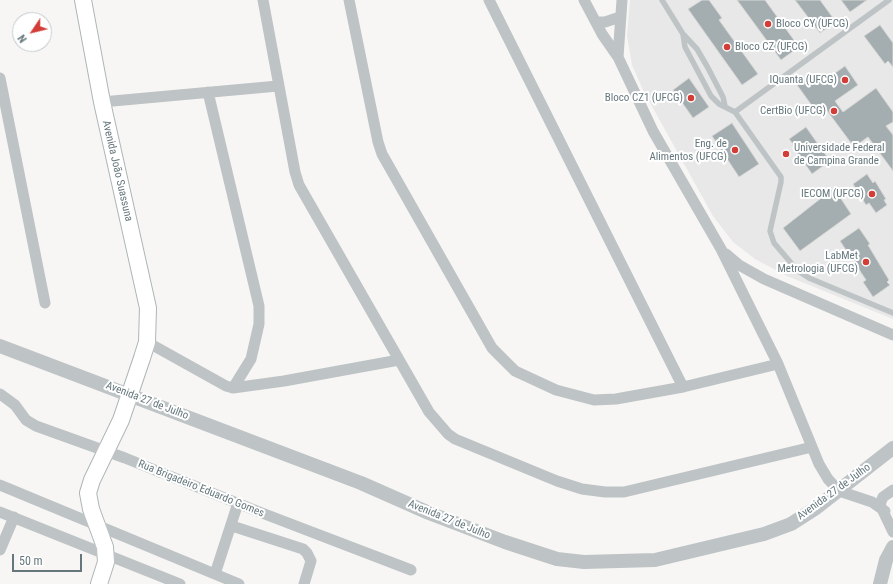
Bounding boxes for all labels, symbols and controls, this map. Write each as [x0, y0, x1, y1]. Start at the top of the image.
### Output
north arrow [12, 12, 52, 52]
place label: Bloco CY (UFCG) [776, 17, 849, 31]
marker: Bloco CY (UFCG) [763, 19, 773, 29]
text: N [15, 32, 30, 45]
place label: Bloco CZ (UFCG) [735, 40, 808, 54]
marker: Bloco CZ (UFCG) [722, 42, 732, 52]
place label: IQuanta (UFCG) [770, 73, 837, 87]
marker: IQuanta (UFCG) [840, 75, 850, 85]
place label: Bloco CZ1 (UFCG) [605, 91, 683, 105]
marker: Bloco CZ1 (UFCG) [686, 93, 696, 103]
place label: CertBio (UFCG) [760, 104, 826, 118]
marker: CertBio (UFCG) [829, 106, 839, 116]
street label: Avenida João Suassuna [99, 119, 135, 223]
place label: Eng. de Alimentos (UFCG) [649, 137, 727, 163]
place label: Universidade Federal de Campina Grande [794, 141, 884, 167]
marker: Eng. de Alimentos (UFCG) [730, 145, 740, 155]
marker: Universidade Federal de Campina Grande [781, 149, 791, 159]
place label: IECOM (UFCG) [801, 187, 864, 201]
marker: IECOM (UFCG) [867, 189, 877, 199]
place label: LabMet Metrologia (UFCG) [778, 249, 858, 275]
marker: LabMet Metrologia (UFCG) [861, 257, 871, 267]
street label: Avenida 27 de Julho [104, 379, 190, 423]
street label: Rua Brigadeiro Eduardo Gomes [136, 458, 266, 520]
street label: Avenida 27 de Julho [795, 461, 873, 523]
street label: Avenida 27 de Julho [406, 497, 492, 543]
scale bar [14, 546, 84, 572]
text: 50 m [19, 554, 43, 568]

